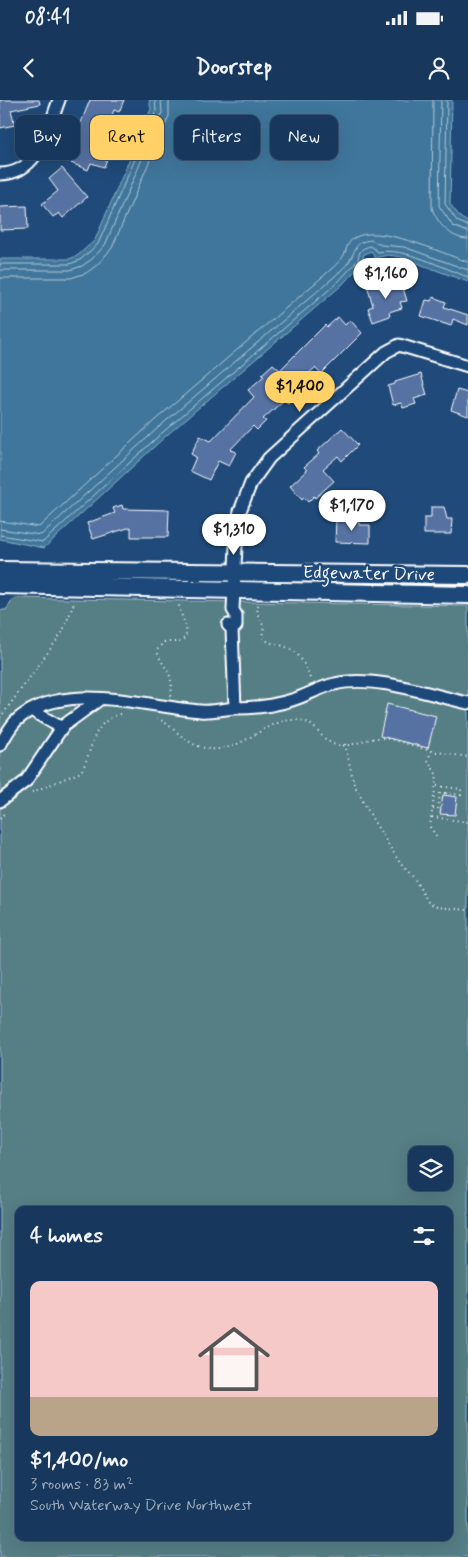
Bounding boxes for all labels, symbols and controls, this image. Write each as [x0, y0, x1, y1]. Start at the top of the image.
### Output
text: 08:41 [25, 5, 70, 30]
icon: back [15, 54, 43, 82]
text: Doorstep [196, 54, 272, 82]
icon: person [425, 54, 453, 82]
chip: Buy [15, 115, 80, 160]
chip: Rent [90, 115, 164, 160]
chip: Filters [174, 115, 260, 160]
chip: New [270, 115, 338, 160]
pin: $1,160 [345, 258, 427, 300]
text: $1,160 [364, 263, 408, 284]
pin: $1,400 [259, 370, 341, 413]
text: $1,400 [276, 376, 324, 397]
pin: $1,170 [311, 490, 393, 532]
text: $1,170 [330, 495, 374, 516]
pin: $1,310 [193, 514, 275, 556]
text: $1,310 [213, 519, 255, 540]
street label: Edgewater Drive [303, 561, 435, 589]
map controls [408, 1146, 453, 1191]
button: layers [408, 1146, 453, 1191]
text: 4 homes [30, 1222, 103, 1250]
icon: filters [410, 1222, 438, 1250]
icon: home [189, 1314, 279, 1404]
text: $1,400/mo [30, 1446, 128, 1474]
text: 3 rooms · 83 m² [30, 1474, 133, 1495]
text: South Waterway Drive Northwest [30, 1495, 252, 1516]

